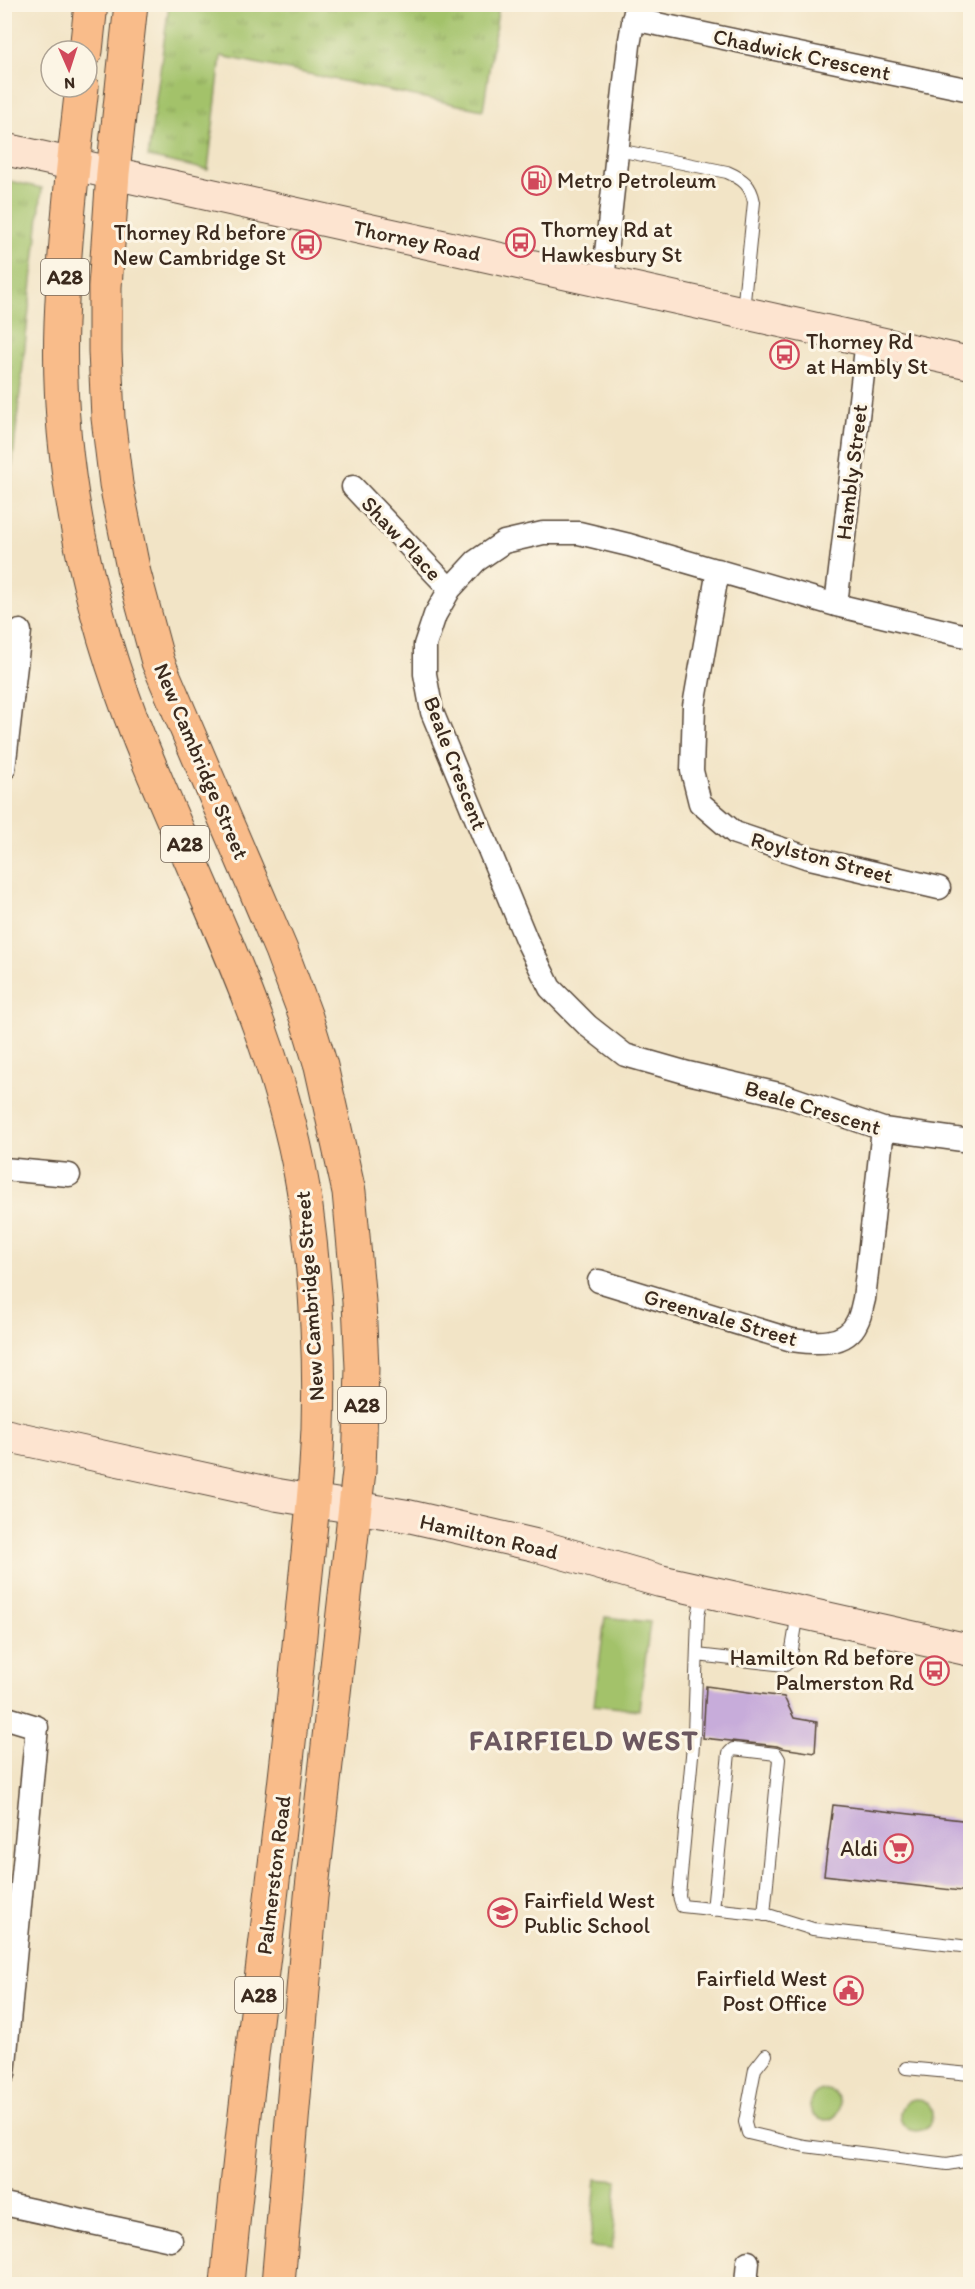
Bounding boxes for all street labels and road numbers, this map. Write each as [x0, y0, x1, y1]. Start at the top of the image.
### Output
street label: Chadwick Crescent [711, 22, 893, 86]
street label: Thorney Road [351, 214, 483, 267]
road number: A28 [41, 259, 89, 295]
street label: Hambly Street [830, 403, 873, 542]
street label: Shaw Place [356, 490, 448, 586]
street label: New Cambridge Street [148, 659, 255, 863]
street label: Beale Crescent [418, 693, 493, 834]
road number: A28 [161, 826, 209, 862]
street label: Roylston Street [748, 826, 896, 889]
street label: Beale Crescent [742, 1074, 884, 1141]
street label: New Cambridge Street [289, 1190, 330, 1402]
street label: Greenvale Street [641, 1283, 801, 1352]
road number: A28 [338, 1387, 386, 1423]
street label: Hamilton Road [417, 1507, 561, 1566]
street label: Palmerston Road [250, 1794, 297, 1956]
road number: A28 [235, 1977, 283, 2013]

